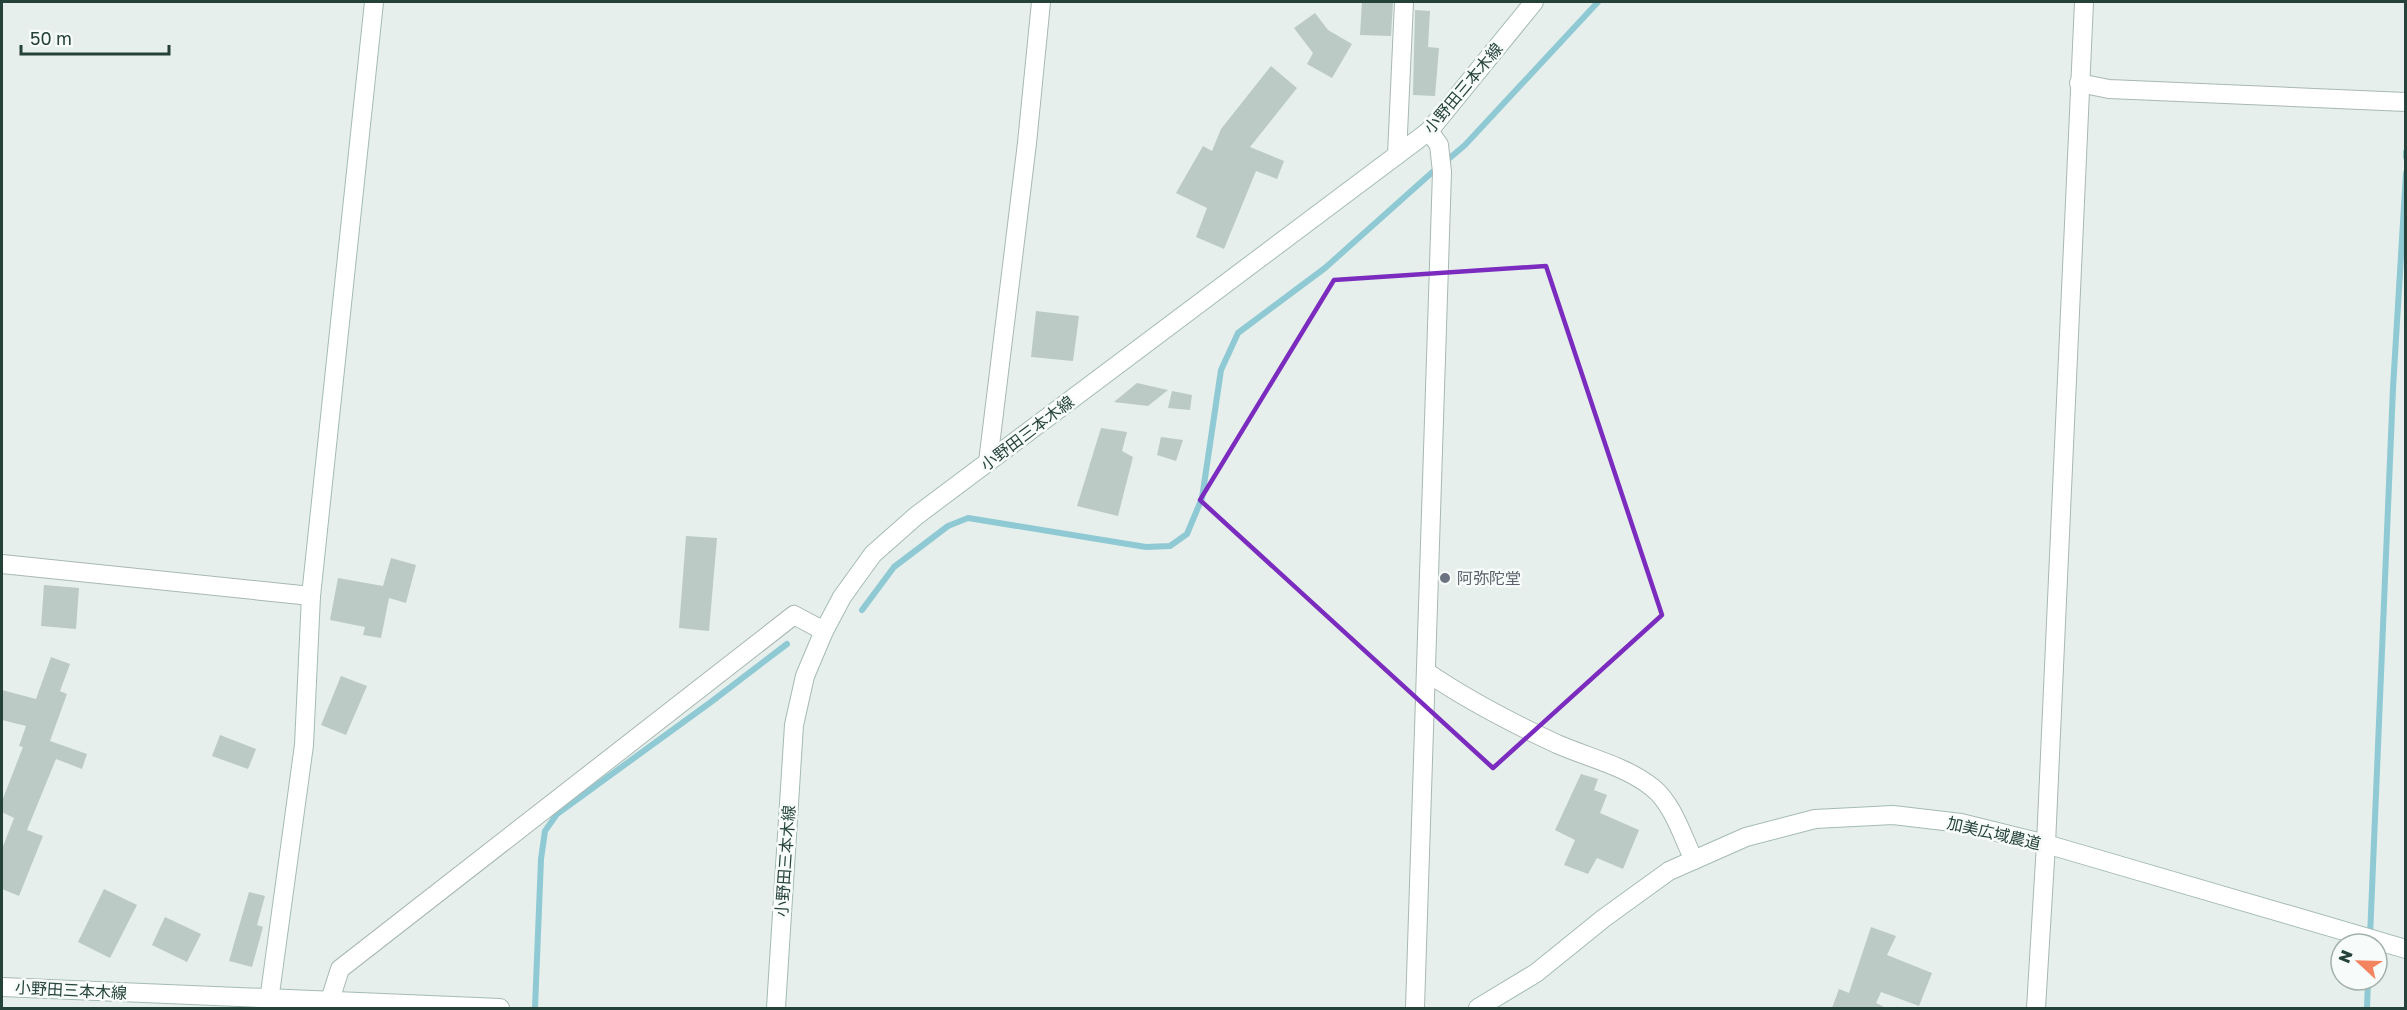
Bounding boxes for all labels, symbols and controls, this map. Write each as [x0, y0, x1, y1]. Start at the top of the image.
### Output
scale bar [21, 18, 170, 56]
text: 50 m [30, 27, 72, 49]
street label: 小野田三本木線 [1419, 39, 1507, 137]
street label: 小野田三本木線 [976, 391, 1078, 475]
place label: 阿弥陀堂 [1457, 568, 1521, 588]
marker: 阿弥陀堂 [1438, 571, 1452, 585]
street label: 小野田三本木線 [771, 804, 799, 918]
street label: 加美広域農道 [1945, 812, 2043, 854]
north arrow [2329, 932, 2389, 992]
text: N [2334, 947, 2357, 966]
street label: 小野田三本木線 [15, 977, 127, 1003]

